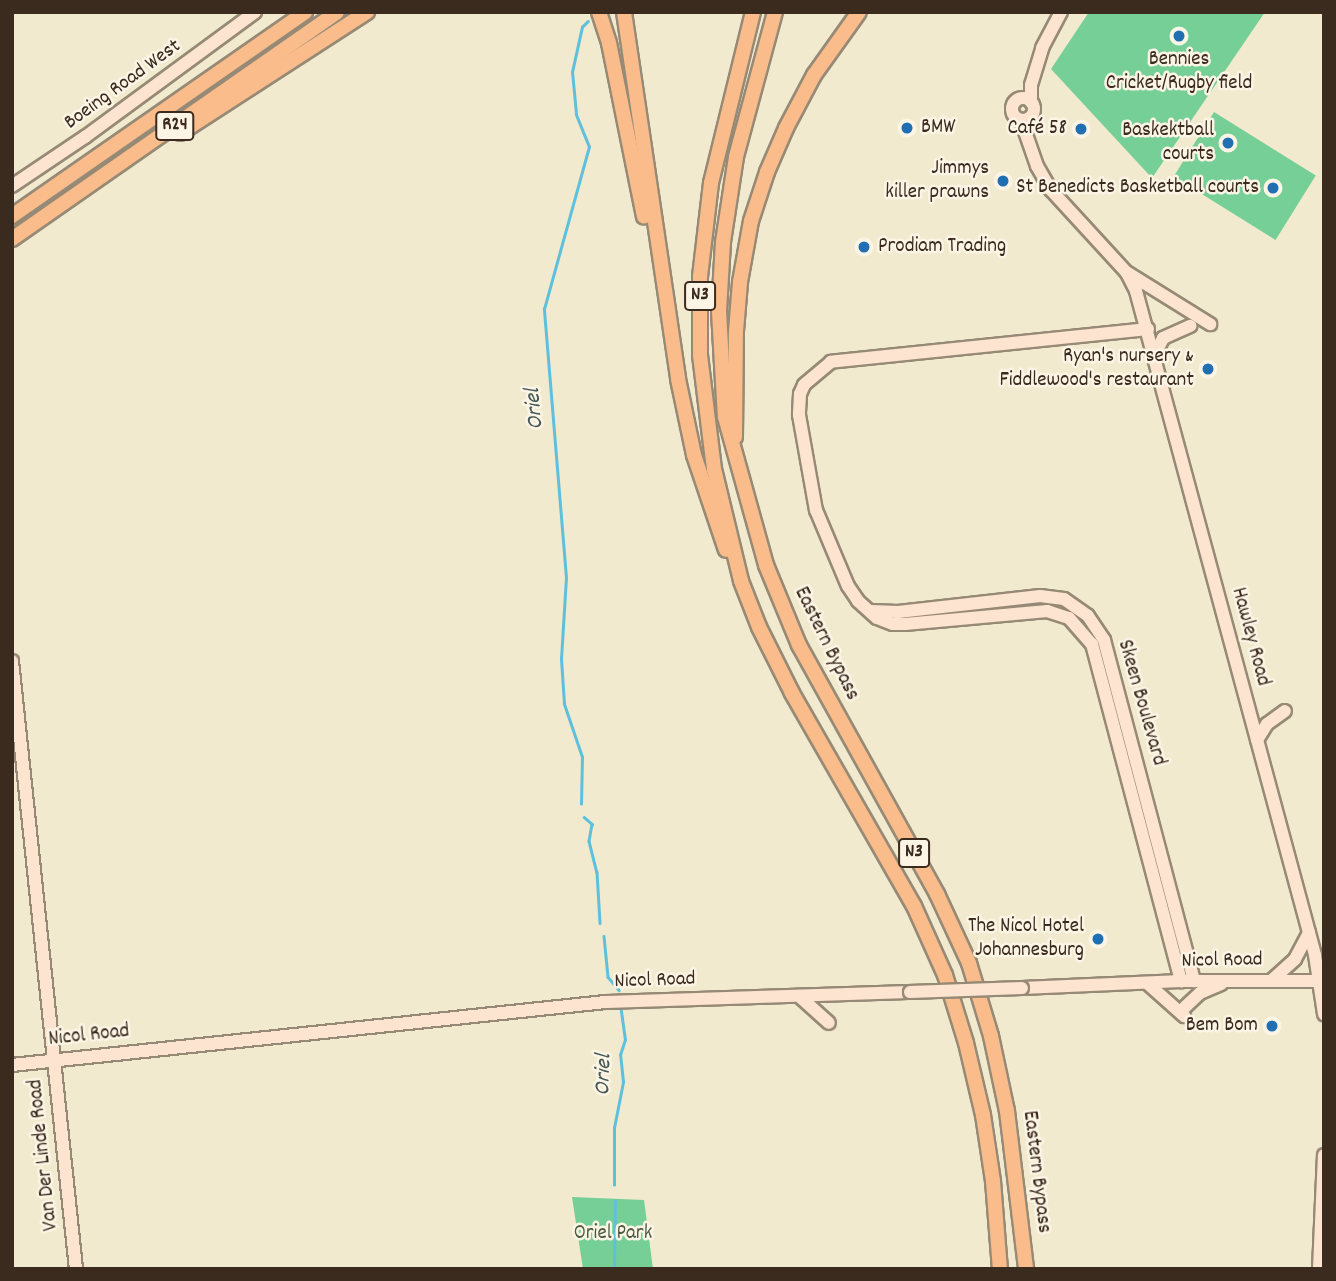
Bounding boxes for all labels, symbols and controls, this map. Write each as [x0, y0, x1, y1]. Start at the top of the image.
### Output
marker: Bennies Cricket/Rugby field [1171, 28, 1187, 44]
street label: Boeing Road West [60, 34, 186, 136]
place label: Bennies Cricket/Rugby field [1106, 47, 1252, 97]
road number: R24 [154, 110, 196, 142]
place label: BMW [921, 115, 955, 141]
place label: Café 58 [1007, 116, 1067, 142]
place label: Baskektball courts [1122, 118, 1214, 168]
marker: BMW [899, 120, 915, 136]
marker: Café 58 [1073, 121, 1089, 137]
marker: Baskektball courts [1220, 135, 1236, 151]
place label: Jimmys killer prawns [885, 156, 989, 206]
marker: Jimmys killer prawns [995, 173, 1011, 189]
place label: St Benedicts Basketball courts [1016, 175, 1259, 201]
marker: St Benedicts Basketball courts [1265, 180, 1281, 196]
place label: Prodiam Trading [878, 234, 1006, 260]
marker: Prodiam Trading [856, 239, 872, 255]
road number: N3 [682, 280, 718, 312]
place label: Ryan's nursery & Fiddlewood's restaurant [999, 344, 1194, 394]
marker: Ryan's nursery & Fiddlewood's restaurant [1200, 361, 1216, 377]
water label: Oriel [520, 387, 552, 431]
street label: Eastern Bypass [788, 583, 864, 705]
street label: Hawley Road [1225, 585, 1275, 689]
street label: Skeen Boulevard [1111, 637, 1171, 769]
road number: N3 [897, 838, 932, 868]
place label: The Nicol Hotel Johannesburg [968, 914, 1084, 964]
marker: The Nicol Hotel Johannesburg [1090, 931, 1106, 947]
street label: Nicol Road [1181, 948, 1263, 974]
street label: Nicol Road [614, 967, 696, 995]
place label: Bem Bom [1186, 1013, 1258, 1039]
marker: Bem Bom [1264, 1018, 1280, 1034]
street label: Nicol Road [47, 1019, 131, 1053]
water label: Oriel [590, 1054, 620, 1096]
street label: Van Der Linde Road [24, 1078, 64, 1232]
street label: Eastern Bypass [1016, 1109, 1056, 1235]
park label: Oriel Park [574, 1221, 652, 1247]

